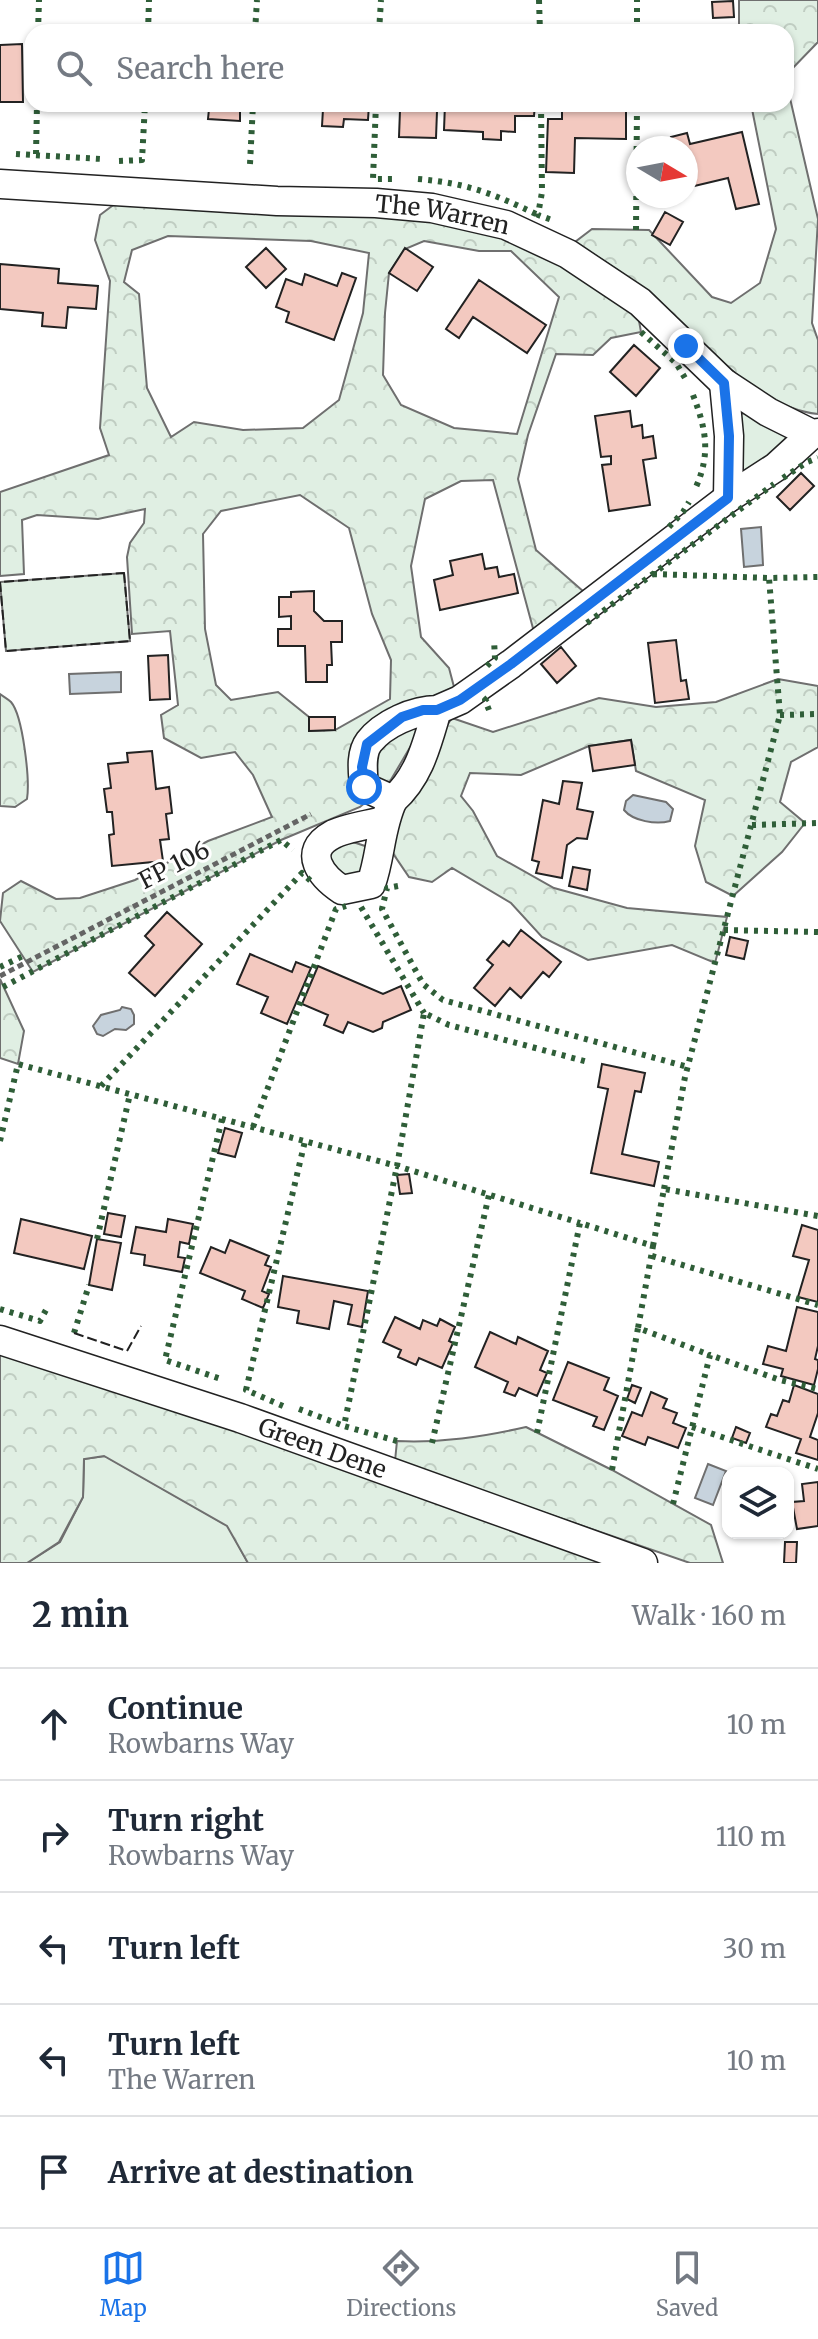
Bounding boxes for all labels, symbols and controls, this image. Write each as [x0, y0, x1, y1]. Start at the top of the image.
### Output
search box [24, 24, 794, 112]
icon: search [52, 46, 96, 90]
text: Search here [116, 49, 284, 87]
north arrow [626, 136, 698, 208]
street label: The Warren [374, 188, 513, 241]
route end [668, 328, 704, 364]
route start [346, 769, 382, 805]
street label: FP 106 [133, 834, 215, 896]
street label: Green Dene [254, 1410, 391, 1485]
map controls [722, 1467, 794, 1539]
button: layers [722, 1467, 794, 1539]
text: 2 min [32, 1594, 129, 1636]
text: Walk · 160 m [632, 1599, 786, 1632]
text: Continue [108, 1689, 243, 1727]
icon: ahead [32, 1702, 76, 1746]
text: 10 m [727, 1708, 786, 1741]
text: Rowbarns Way [108, 1727, 294, 1760]
text: Turn right [108, 1801, 264, 1839]
icon: right [32, 1814, 76, 1858]
text: 110 m [716, 1820, 786, 1853]
text: Rowbarns Way [108, 1839, 294, 1872]
icon: left [32, 1926, 76, 1970]
text: Turn left [108, 1929, 240, 1967]
text: 30 m [723, 1932, 786, 1965]
text: Turn left [108, 2025, 240, 2063]
icon: left [32, 2038, 76, 2082]
text: 10 m [727, 2044, 786, 2077]
text: The Warren [108, 2063, 256, 2096]
icon: arrive [32, 2150, 76, 2194]
text: Arrive at destination [108, 2153, 414, 2191]
tab: Map [100, 2246, 147, 2322]
tab: Directions [346, 2246, 456, 2322]
tab: Saved [656, 2246, 718, 2322]

